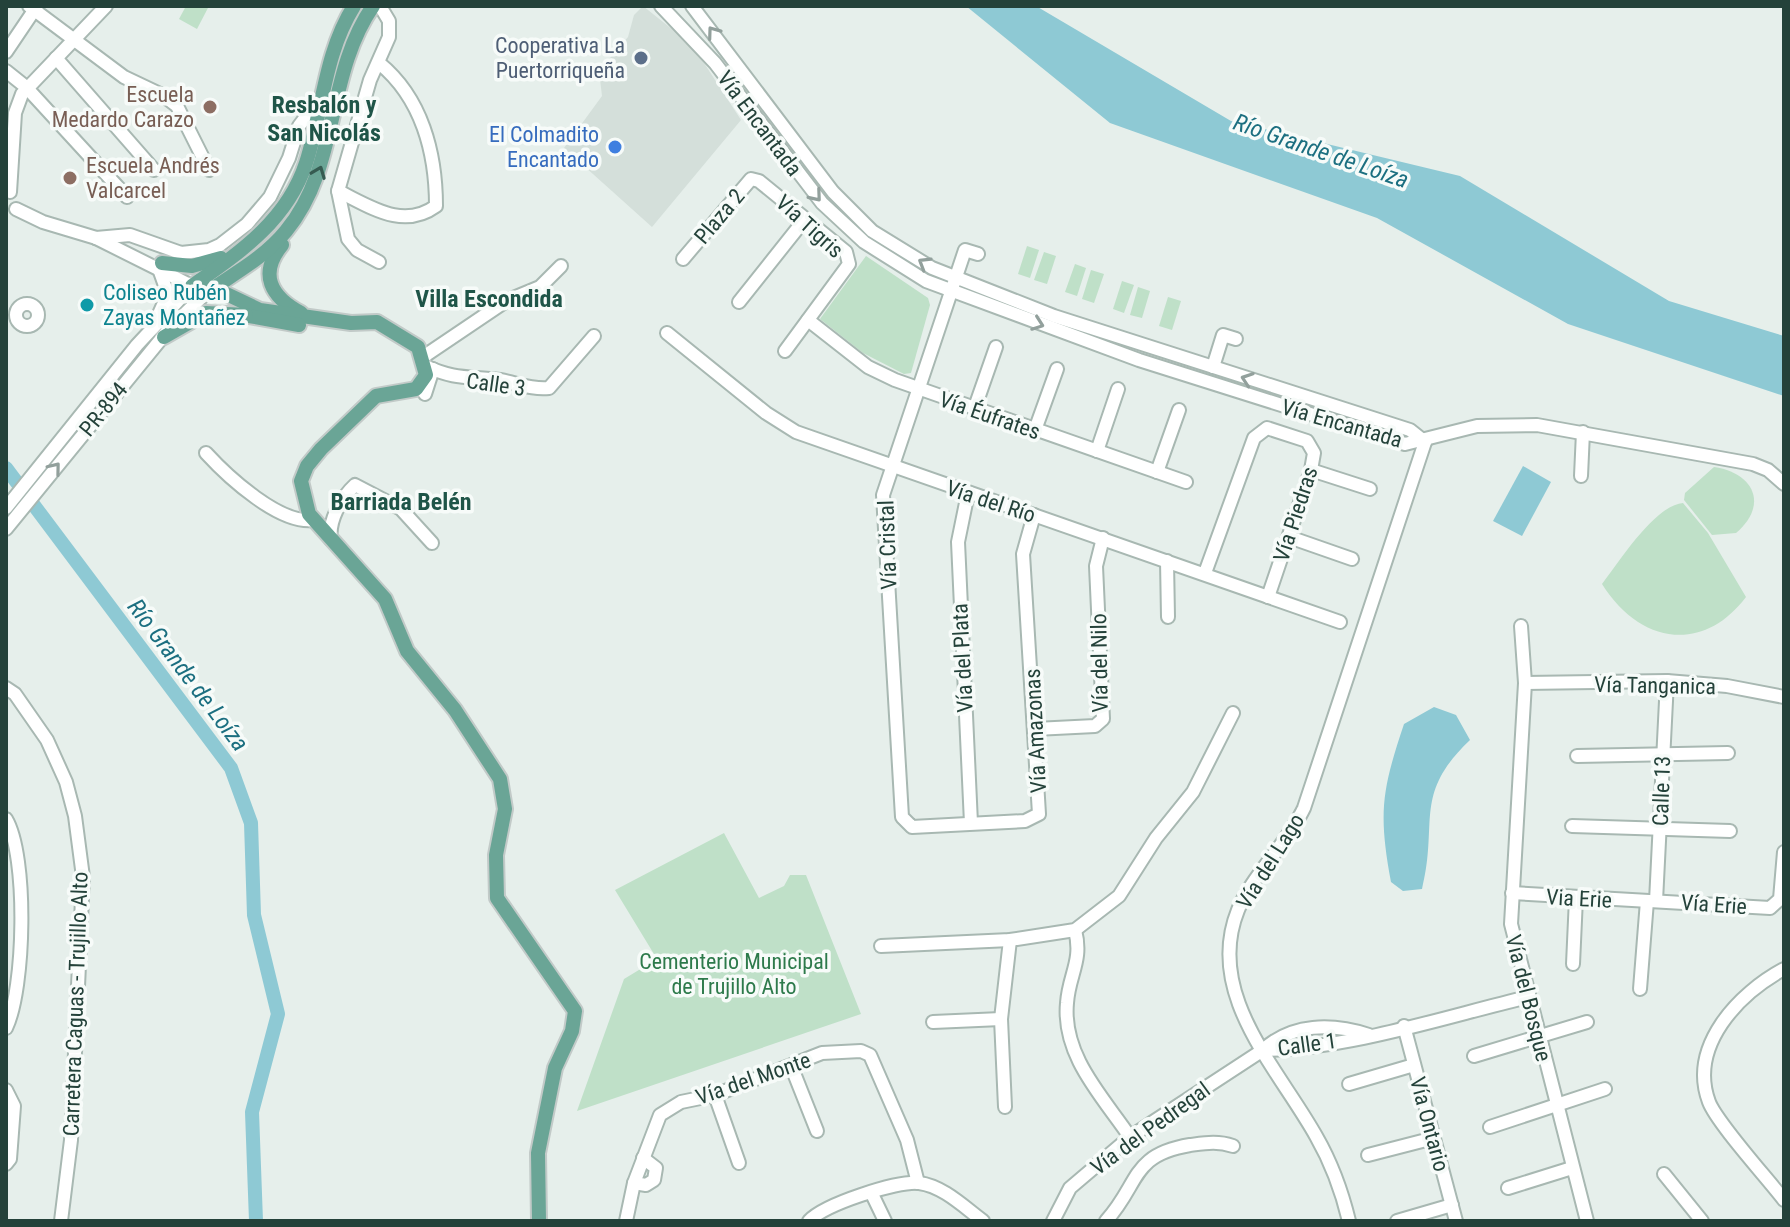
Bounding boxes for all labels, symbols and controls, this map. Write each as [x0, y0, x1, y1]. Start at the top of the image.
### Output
one-way arrow [708, 26, 723, 40]
place label: Cooperativa La Puertorriqueña [495, 33, 625, 83]
marker: Cooperativa La Puertorriqueña [632, 49, 650, 67]
street label: Vía Encantada [712, 66, 807, 181]
place label: Escuela Medardo Carazo [52, 82, 194, 132]
district label: Resbalón y San Nicolás [267, 91, 381, 147]
marker: Escuela Medardo Carazo [201, 98, 219, 116]
water label: Río Grande de Loíza [1230, 108, 1412, 194]
place label: El Colmadito Encantado [489, 122, 599, 172]
marker: El Colmadito Encantado [606, 138, 624, 156]
place label: Escuela Andrés Valcarcel [86, 153, 220, 203]
one-way arrow [309, 166, 326, 180]
marker: Escuela Andrés Valcarcel [61, 169, 79, 187]
street label: Plaza 2 [689, 184, 749, 249]
one-way arrow [806, 187, 821, 201]
street label: Vía Tigris [771, 190, 848, 263]
one-way arrow [918, 257, 932, 272]
place label: Coliseo Rubén Zayas Montañez [103, 280, 246, 330]
district label: Villa Escondida [415, 285, 563, 313]
marker: Coliseo Rubén Zayas Montañez [78, 296, 96, 314]
one-way arrow [1030, 315, 1044, 331]
street label: Calle 3 [465, 368, 527, 401]
one-way arrow [1241, 372, 1255, 388]
street label: PR-894 [74, 377, 133, 441]
street label: Vía Éufrates [936, 387, 1044, 444]
street label: Vía Encantada [1279, 394, 1405, 453]
one-way arrow [45, 463, 60, 478]
street label: Vía Piedras [1268, 463, 1323, 565]
street label: Vía del Río [943, 475, 1039, 528]
district label: Barriada Belén [330, 488, 472, 516]
street label: Vía Cristal [873, 500, 902, 590]
water label: Río Grande de Loíza [122, 593, 254, 757]
street label: Vía del Plata [947, 603, 978, 713]
street label: Vía del Nilo [1086, 613, 1113, 713]
street label: Vía Amazonas [1020, 668, 1051, 794]
street label: Vía Tanganica [1594, 672, 1716, 699]
street label: Calle 13 [1648, 756, 1675, 827]
street label: Vía del Lago [1231, 809, 1309, 913]
street label: Carretera Caguas - Trujillo Alto [58, 871, 93, 1137]
street label: Via Erie [1545, 884, 1613, 913]
street label: Vía Erie [1680, 890, 1748, 919]
street label: Vía del Bosque [1501, 932, 1556, 1064]
park label: Cementerio Municipal de Trujillo Alto [639, 949, 829, 999]
street label: Calle 1 [1276, 1028, 1338, 1061]
street label: Vía del Monte [693, 1047, 814, 1110]
street label: Vía Ontario [1405, 1074, 1454, 1174]
street label: Vía del Pedregal [1086, 1077, 1215, 1180]

